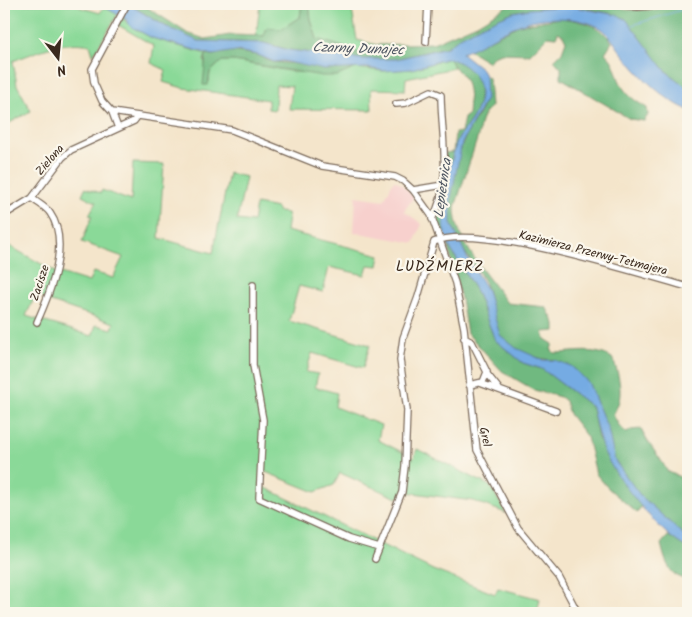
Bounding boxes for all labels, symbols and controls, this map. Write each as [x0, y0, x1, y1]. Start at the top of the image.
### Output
north arrow [32, 32, 82, 82]
water label: Czarny Dunajec [312, 36, 406, 62]
text: N [54, 58, 69, 81]
street label: Zielona [31, 140, 69, 180]
water label: Lepietnica [428, 156, 458, 219]
street label: Kazimierza Przerwy-Tetmajera [517, 225, 670, 281]
district label: LUDŹMIERZ [396, 255, 484, 279]
street label: Zacisze [25, 262, 55, 304]
street label: Grel [474, 425, 496, 449]

